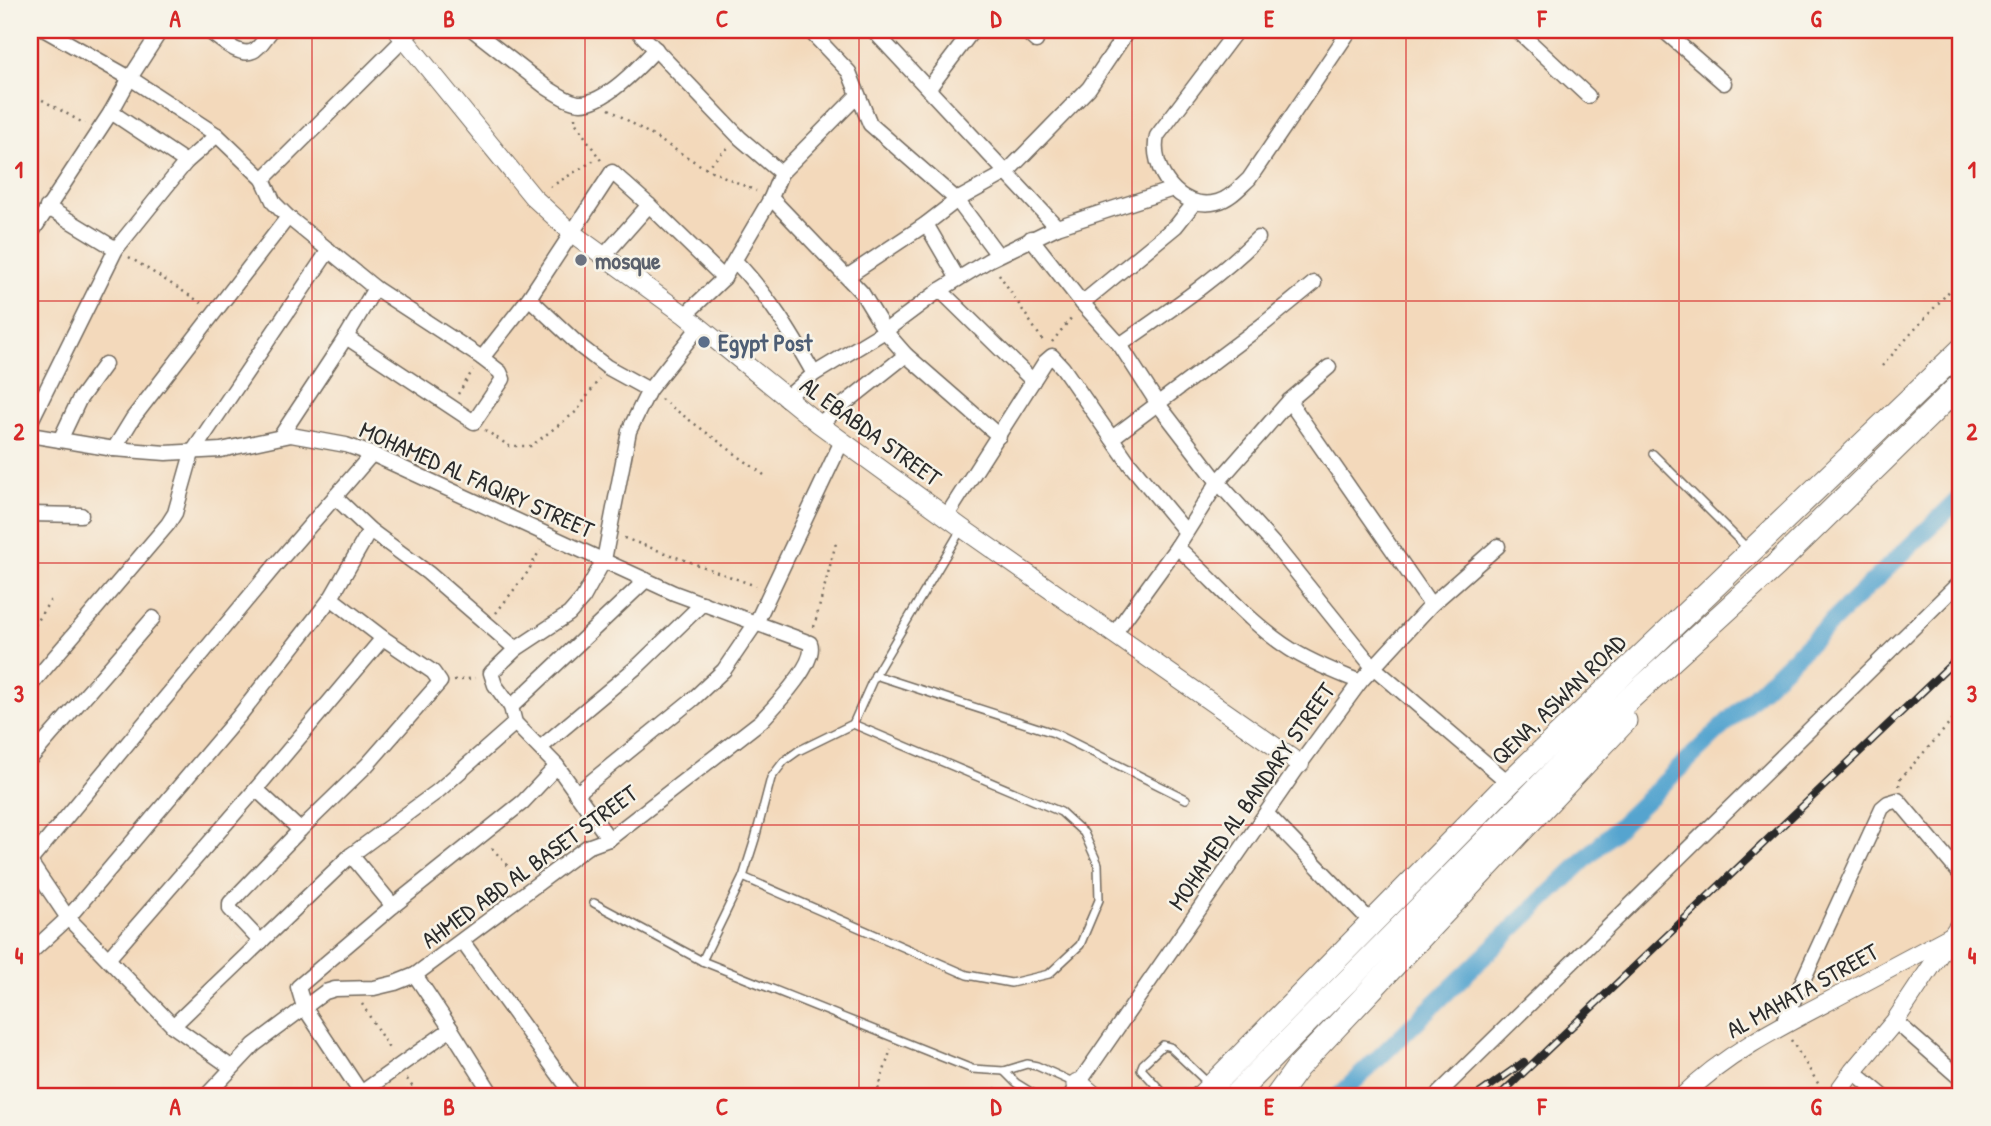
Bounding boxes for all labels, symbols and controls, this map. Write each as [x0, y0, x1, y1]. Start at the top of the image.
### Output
text: A [169, 3, 181, 34]
text: B [443, 3, 455, 34]
text: C [716, 3, 728, 34]
text: D [991, 3, 1003, 34]
text: E [1264, 3, 1275, 34]
text: F [1537, 3, 1548, 34]
text: G [1810, 3, 1822, 34]
text: 1 [15, 154, 23, 185]
text: 1 [1968, 154, 1976, 185]
place label: mosque [595, 244, 661, 277]
marker: mosque [573, 252, 589, 268]
place label: Egypt Post [718, 326, 813, 359]
marker: Egypt Post [696, 334, 712, 350]
street label: AL EBABDA STREET [794, 369, 949, 493]
street label: MOHAMED AL FAQIRY STREET [355, 413, 600, 545]
text: 2 [14, 416, 25, 447]
text: 2 [1967, 416, 1978, 447]
street label: QENA, ASWAN ROAD [1484, 626, 1633, 772]
street label: MOHAMED AL BANDARY STREET [1160, 675, 1342, 916]
text: 3 [14, 678, 24, 709]
text: 3 [1967, 678, 1977, 709]
street label: AHMED ABD AL BASET STREET [415, 776, 644, 955]
street label: AL MAHATA STREET [1720, 935, 1884, 1045]
text: 4 [15, 940, 24, 971]
text: 4 [1968, 940, 1977, 971]
text: A [169, 1091, 181, 1122]
text: B [443, 1091, 455, 1122]
text: C [716, 1091, 728, 1122]
text: D [991, 1091, 1003, 1122]
text: E [1264, 1091, 1275, 1122]
text: F [1537, 1091, 1548, 1122]
text: G [1810, 1091, 1822, 1122]

